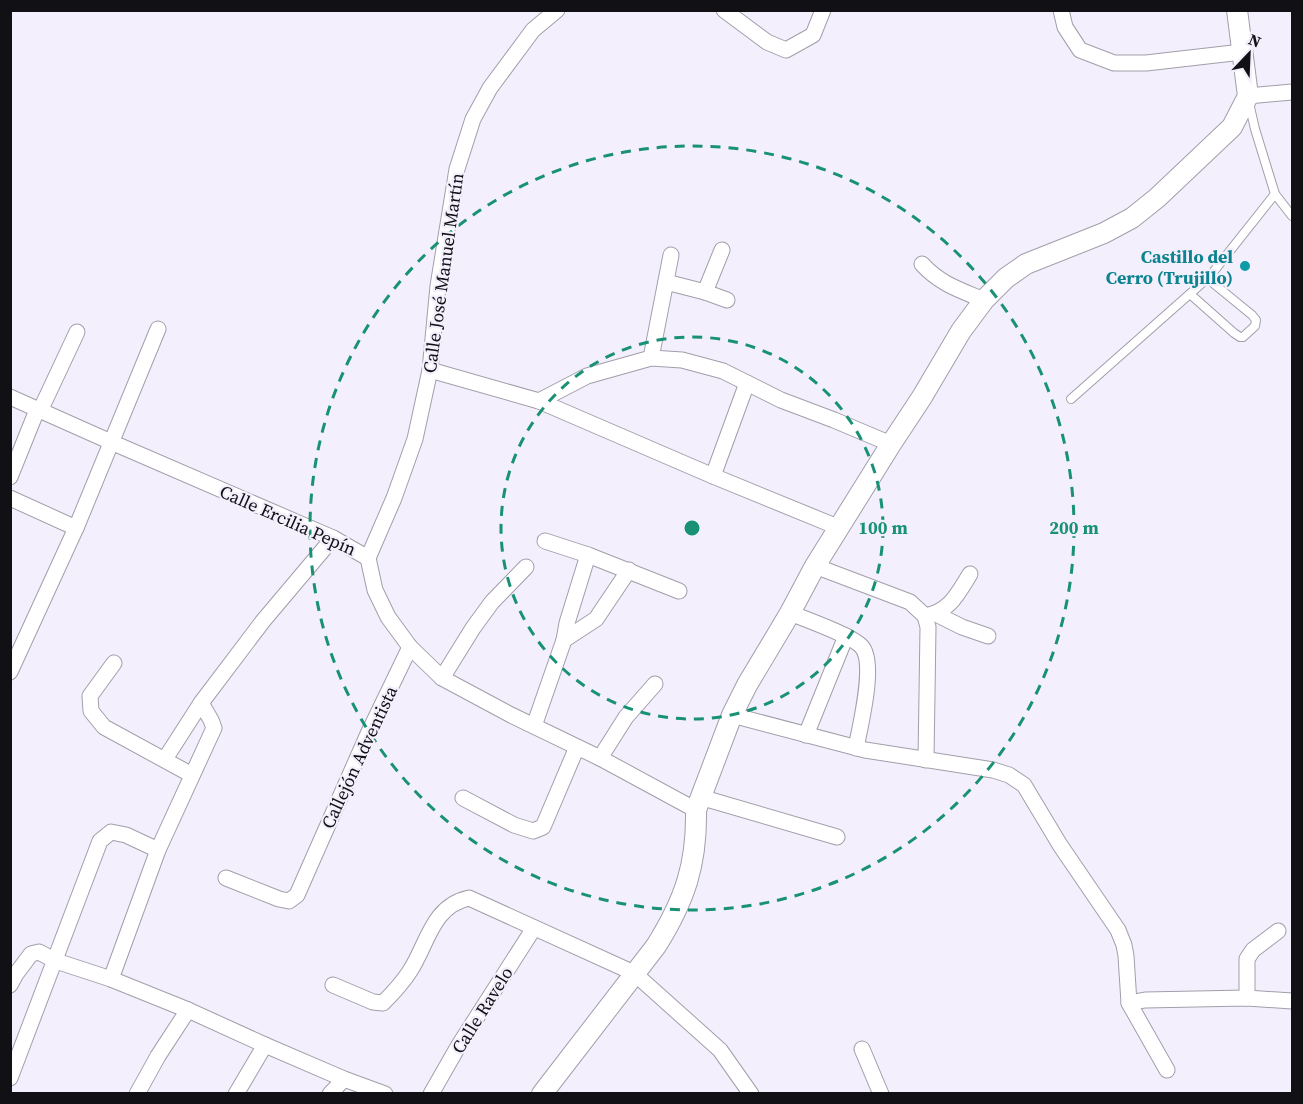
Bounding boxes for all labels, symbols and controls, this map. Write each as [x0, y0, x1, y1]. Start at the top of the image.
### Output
north arrow [1219, 24, 1279, 84]
text: N [1245, 28, 1265, 53]
street label: Calle José Manuel Martín [417, 171, 469, 375]
place label: Castillo del Cerro (Trujillo) [1106, 244, 1233, 290]
marker: Castillo del Cerro (Trujillo) [1238, 259, 1252, 273]
street label: Calle Ercilia Pepín [216, 479, 360, 561]
text: 100 m [858, 515, 908, 540]
text: 200 m [1049, 515, 1099, 540]
centre of rings [682, 518, 702, 538]
street label: Callejón Adventista [315, 681, 403, 832]
street label: Calle Ravelo [445, 962, 519, 1058]

